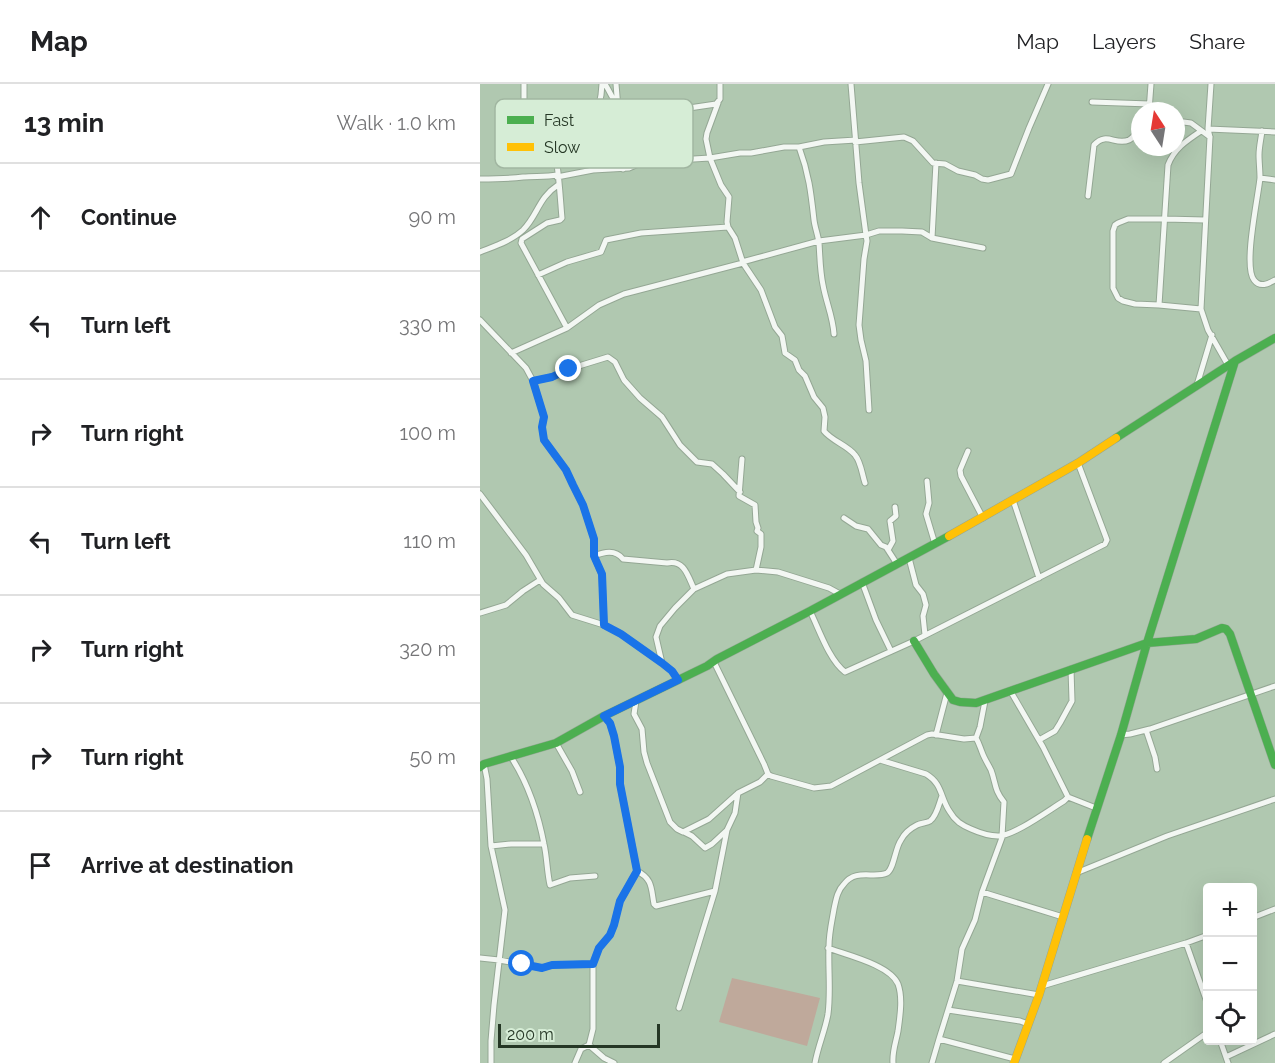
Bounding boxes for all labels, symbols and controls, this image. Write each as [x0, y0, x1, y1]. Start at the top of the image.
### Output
text: Map [30, 25, 88, 58]
text: Map [1016, 29, 1059, 54]
text: Layers [1092, 29, 1156, 54]
text: Share [1189, 29, 1245, 54]
legend [495, 99, 693, 168]
north arrow [1131, 102, 1185, 156]
text: 13 min [24, 108, 104, 138]
text: Walk · 1.0 km [337, 111, 456, 135]
text: Fast [544, 111, 575, 130]
text: Slow [544, 138, 580, 157]
icon: ahead [24, 201, 57, 234]
text: Continue [81, 204, 177, 230]
text: 90 m [409, 205, 456, 229]
icon: left [24, 309, 57, 342]
text: Turn left [81, 312, 171, 338]
text: 330 m [399, 313, 456, 337]
route end [555, 355, 581, 381]
icon: right [24, 417, 57, 450]
text: Turn right [81, 420, 184, 446]
text: 100 m [399, 421, 456, 445]
icon: left [24, 525, 57, 558]
text: Turn left [81, 528, 171, 554]
text: 110 m [403, 529, 456, 553]
icon: right [24, 633, 57, 666]
text: Turn right [81, 636, 184, 662]
text: 320 m [399, 637, 456, 661]
icon: right [24, 741, 57, 774]
text: Turn right [81, 744, 184, 770]
text: 50 m [409, 745, 456, 769]
icon: arrive [24, 849, 57, 882]
text: Arrive at destination [81, 852, 294, 878]
map controls [1203, 883, 1257, 1045]
button: + [1203, 883, 1257, 937]
button: − [1203, 937, 1257, 991]
route start [508, 950, 534, 976]
button: locate [1203, 991, 1257, 1045]
scale bar [498, 1021, 660, 1048]
text: 200 m [507, 1025, 554, 1044]

